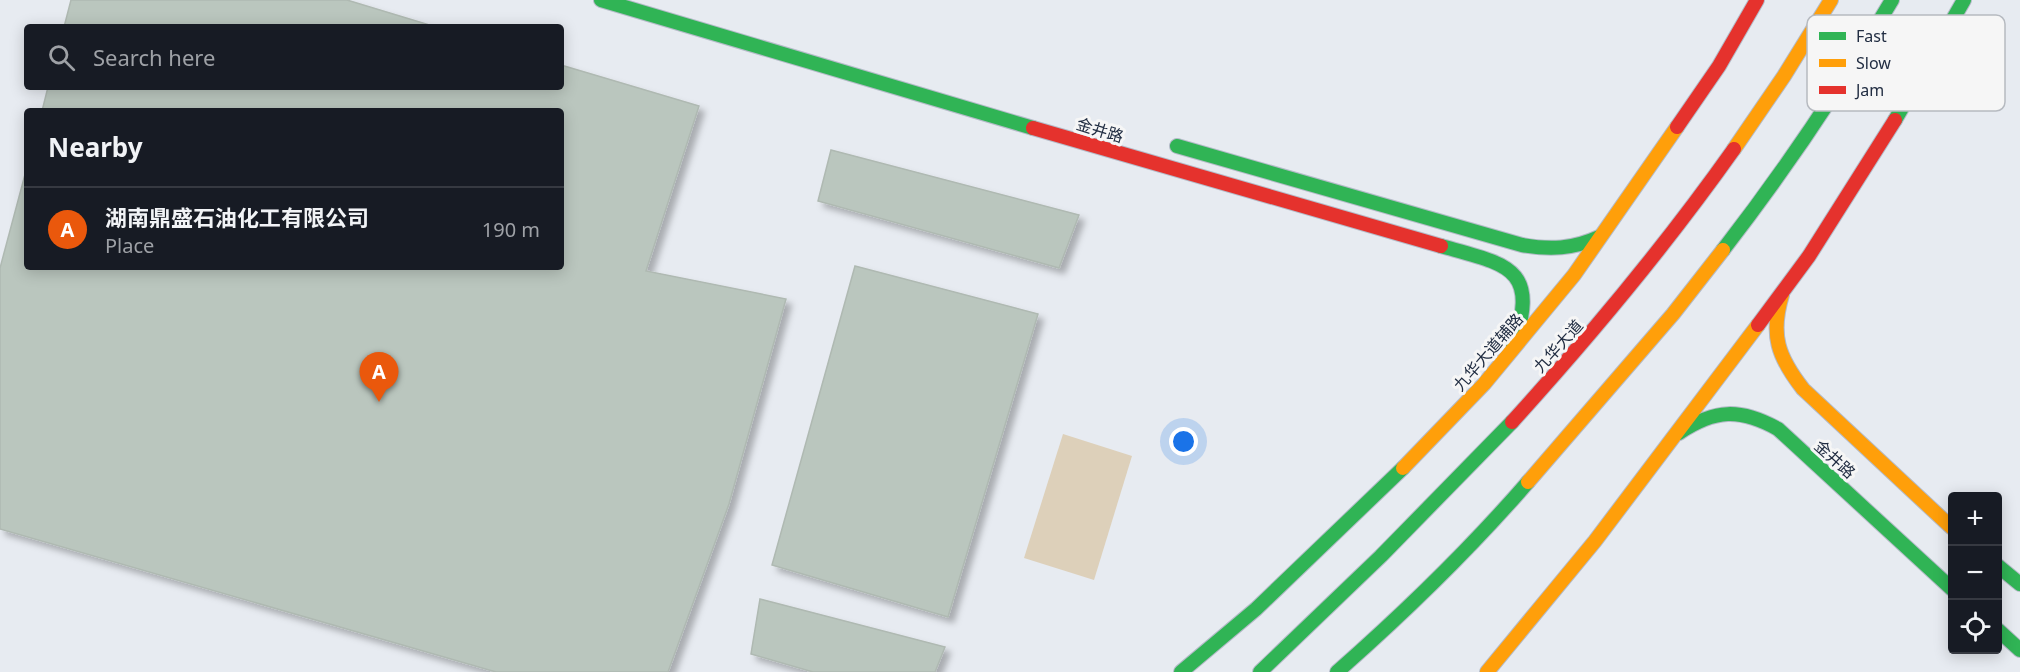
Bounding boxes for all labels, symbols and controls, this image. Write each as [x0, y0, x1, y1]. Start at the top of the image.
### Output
legend [1807, 15, 2005, 111]
search box [24, 24, 564, 90]
text: Fast [1856, 25, 1887, 47]
icon: search [45, 41, 78, 74]
text: Search here [93, 42, 215, 72]
text: Slow [1856, 52, 1891, 74]
text: Jam [1854, 79, 1884, 101]
street label: 金井路 [1074, 112, 1126, 148]
text: Nearby [48, 129, 143, 165]
text: 湖南鼎盛石油化工有限公司 [105, 202, 369, 232]
text: A [61, 216, 74, 243]
text: 190 m [482, 216, 540, 243]
text: Place [105, 232, 154, 259]
street label: 九华大道辅路 [1448, 309, 1528, 395]
street label: 九华大道 [1528, 315, 1588, 377]
pin: A [360, 352, 398, 402]
your location [1169, 427, 1198, 456]
street label: 金井路 [1810, 435, 1860, 483]
map controls [1948, 492, 2002, 654]
button: + [1948, 492, 2002, 546]
button: − [1948, 546, 2002, 600]
button: locate [1948, 600, 2002, 654]

